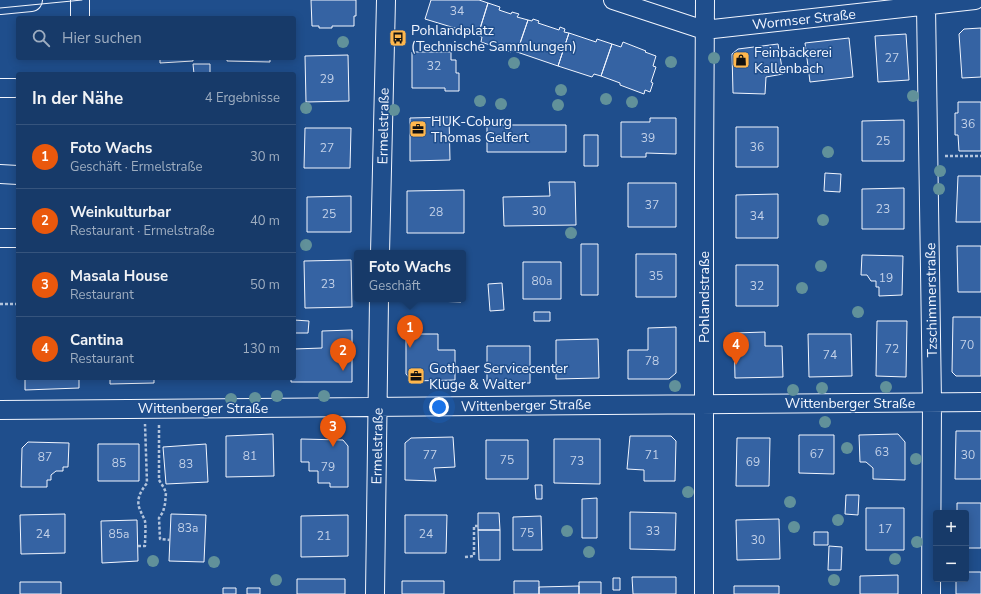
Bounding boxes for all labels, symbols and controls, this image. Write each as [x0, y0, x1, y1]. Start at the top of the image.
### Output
house number: 34 [450, 3, 464, 19]
street label: Wormser Straße [751, 5, 857, 34]
search box [16, 16, 296, 60]
place label: Pohlandplatz (Technische Sammlungen) [411, 21, 577, 56]
icon: search [30, 27, 52, 49]
text: Hier suchen [62, 28, 142, 48]
bus stop icon: Pohlandplatz (Technische Sammlungen) [388, 28, 408, 48]
place label: Feinbäckerei Kallenbach [754, 43, 832, 78]
shop icon: Feinbäckerei Kallenbach [731, 50, 751, 70]
house number: 27 [885, 50, 899, 66]
house number: 32 [427, 58, 441, 74]
house number: 29 [320, 71, 334, 87]
text: In der Nähe [32, 87, 123, 110]
street label: Ermelstraße [373, 88, 394, 165]
text: 4 Ergebnisse [205, 89, 280, 107]
place label: HUK-Coburg Thomas Gelfert [431, 112, 529, 147]
house number: 36 [961, 116, 975, 132]
office icon: HUK-Coburg Thomas Gelfert [408, 119, 428, 139]
house number: 39 [641, 130, 655, 146]
house number: 25 [876, 133, 890, 149]
text: Foto Wachs [70, 138, 152, 158]
house number: 36 [750, 139, 764, 155]
house number: 27 [320, 140, 334, 156]
text: 1 [41, 148, 49, 166]
text: 30 m [250, 148, 280, 166]
text: Geschäft · Ermelstraße [70, 158, 202, 176]
house number: 37 [645, 197, 659, 213]
house number: 23 [876, 201, 890, 217]
text: Weinkulturbar [70, 202, 171, 222]
house number: 30 [532, 203, 546, 219]
house number: 28 [429, 204, 443, 220]
house number: 25 [322, 206, 336, 222]
house number: 34 [750, 208, 764, 224]
text: 2 [41, 212, 49, 230]
text: 40 m [250, 212, 280, 230]
text: Restaurant · Ermelstraße [70, 222, 215, 240]
street label: Tzschimmerstraße [921, 243, 942, 357]
popup [354, 250, 466, 302]
street label: Pohlandstraße [695, 251, 714, 343]
text: Foto Wachs [369, 257, 451, 277]
text: Masala House [70, 266, 168, 286]
house number: 35 [649, 268, 663, 284]
house number: 19 [879, 270, 893, 286]
house number: 80a [532, 273, 552, 289]
text: 3 [41, 276, 49, 294]
text: 50 m [250, 276, 280, 294]
house number: 23 [321, 276, 335, 292]
text: Geschäft [369, 277, 420, 295]
house number: 32 [750, 278, 764, 294]
text: Restaurant [70, 286, 134, 304]
pin: 1 [397, 315, 423, 348]
text: Cantina [70, 330, 123, 350]
pin: 4 [723, 332, 749, 365]
house number: 70 [960, 337, 974, 353]
pin: 2 [330, 338, 356, 371]
text: 4 [41, 340, 49, 358]
text: 130 m [242, 340, 280, 358]
house number: 72 [885, 341, 899, 357]
house number: 74 [823, 347, 837, 363]
text: Restaurant [70, 350, 134, 368]
house number: 78 [645, 353, 659, 369]
place label: Gothaer Servicecenter Kluge & Walter [429, 359, 568, 394]
office icon: Gothaer Servicecenter Kluge & Walter [406, 366, 426, 386]
street label: Wittenberger Straße [785, 394, 915, 413]
street label: Wittenberger Straße [461, 395, 591, 416]
your location [429, 397, 449, 417]
street label: Wittenberger Straße [138, 399, 268, 418]
street label: Ermelstraße [367, 408, 388, 485]
pin: 3 [320, 414, 346, 447]
house number: 63 [875, 444, 889, 460]
house number: 67 [810, 446, 824, 462]
house number: 77 [423, 447, 437, 463]
house number: 71 [645, 447, 659, 463]
house number: 30 [961, 447, 975, 463]
house number: 81 [243, 448, 257, 464]
house number: 87 [38, 449, 52, 465]
house number: 75 [500, 452, 514, 468]
house number: 73 [570, 453, 584, 469]
house number: 69 [746, 454, 760, 470]
house number: 85 [112, 455, 126, 471]
house number: 83 [179, 456, 193, 472]
house number: 79 [321, 459, 335, 475]
map controls [933, 510, 969, 582]
button: + [933, 510, 969, 546]
house number: 83a [178, 520, 198, 536]
house number: 17 [878, 521, 892, 537]
house number: 33 [646, 523, 660, 539]
house number: 75 [520, 525, 534, 541]
house number: 24 [36, 526, 50, 542]
house number: 85a [109, 526, 129, 542]
house number: 24 [419, 526, 433, 542]
house number: 21 [317, 528, 331, 544]
house number: 30 [751, 532, 765, 548]
button: − [933, 546, 969, 582]

